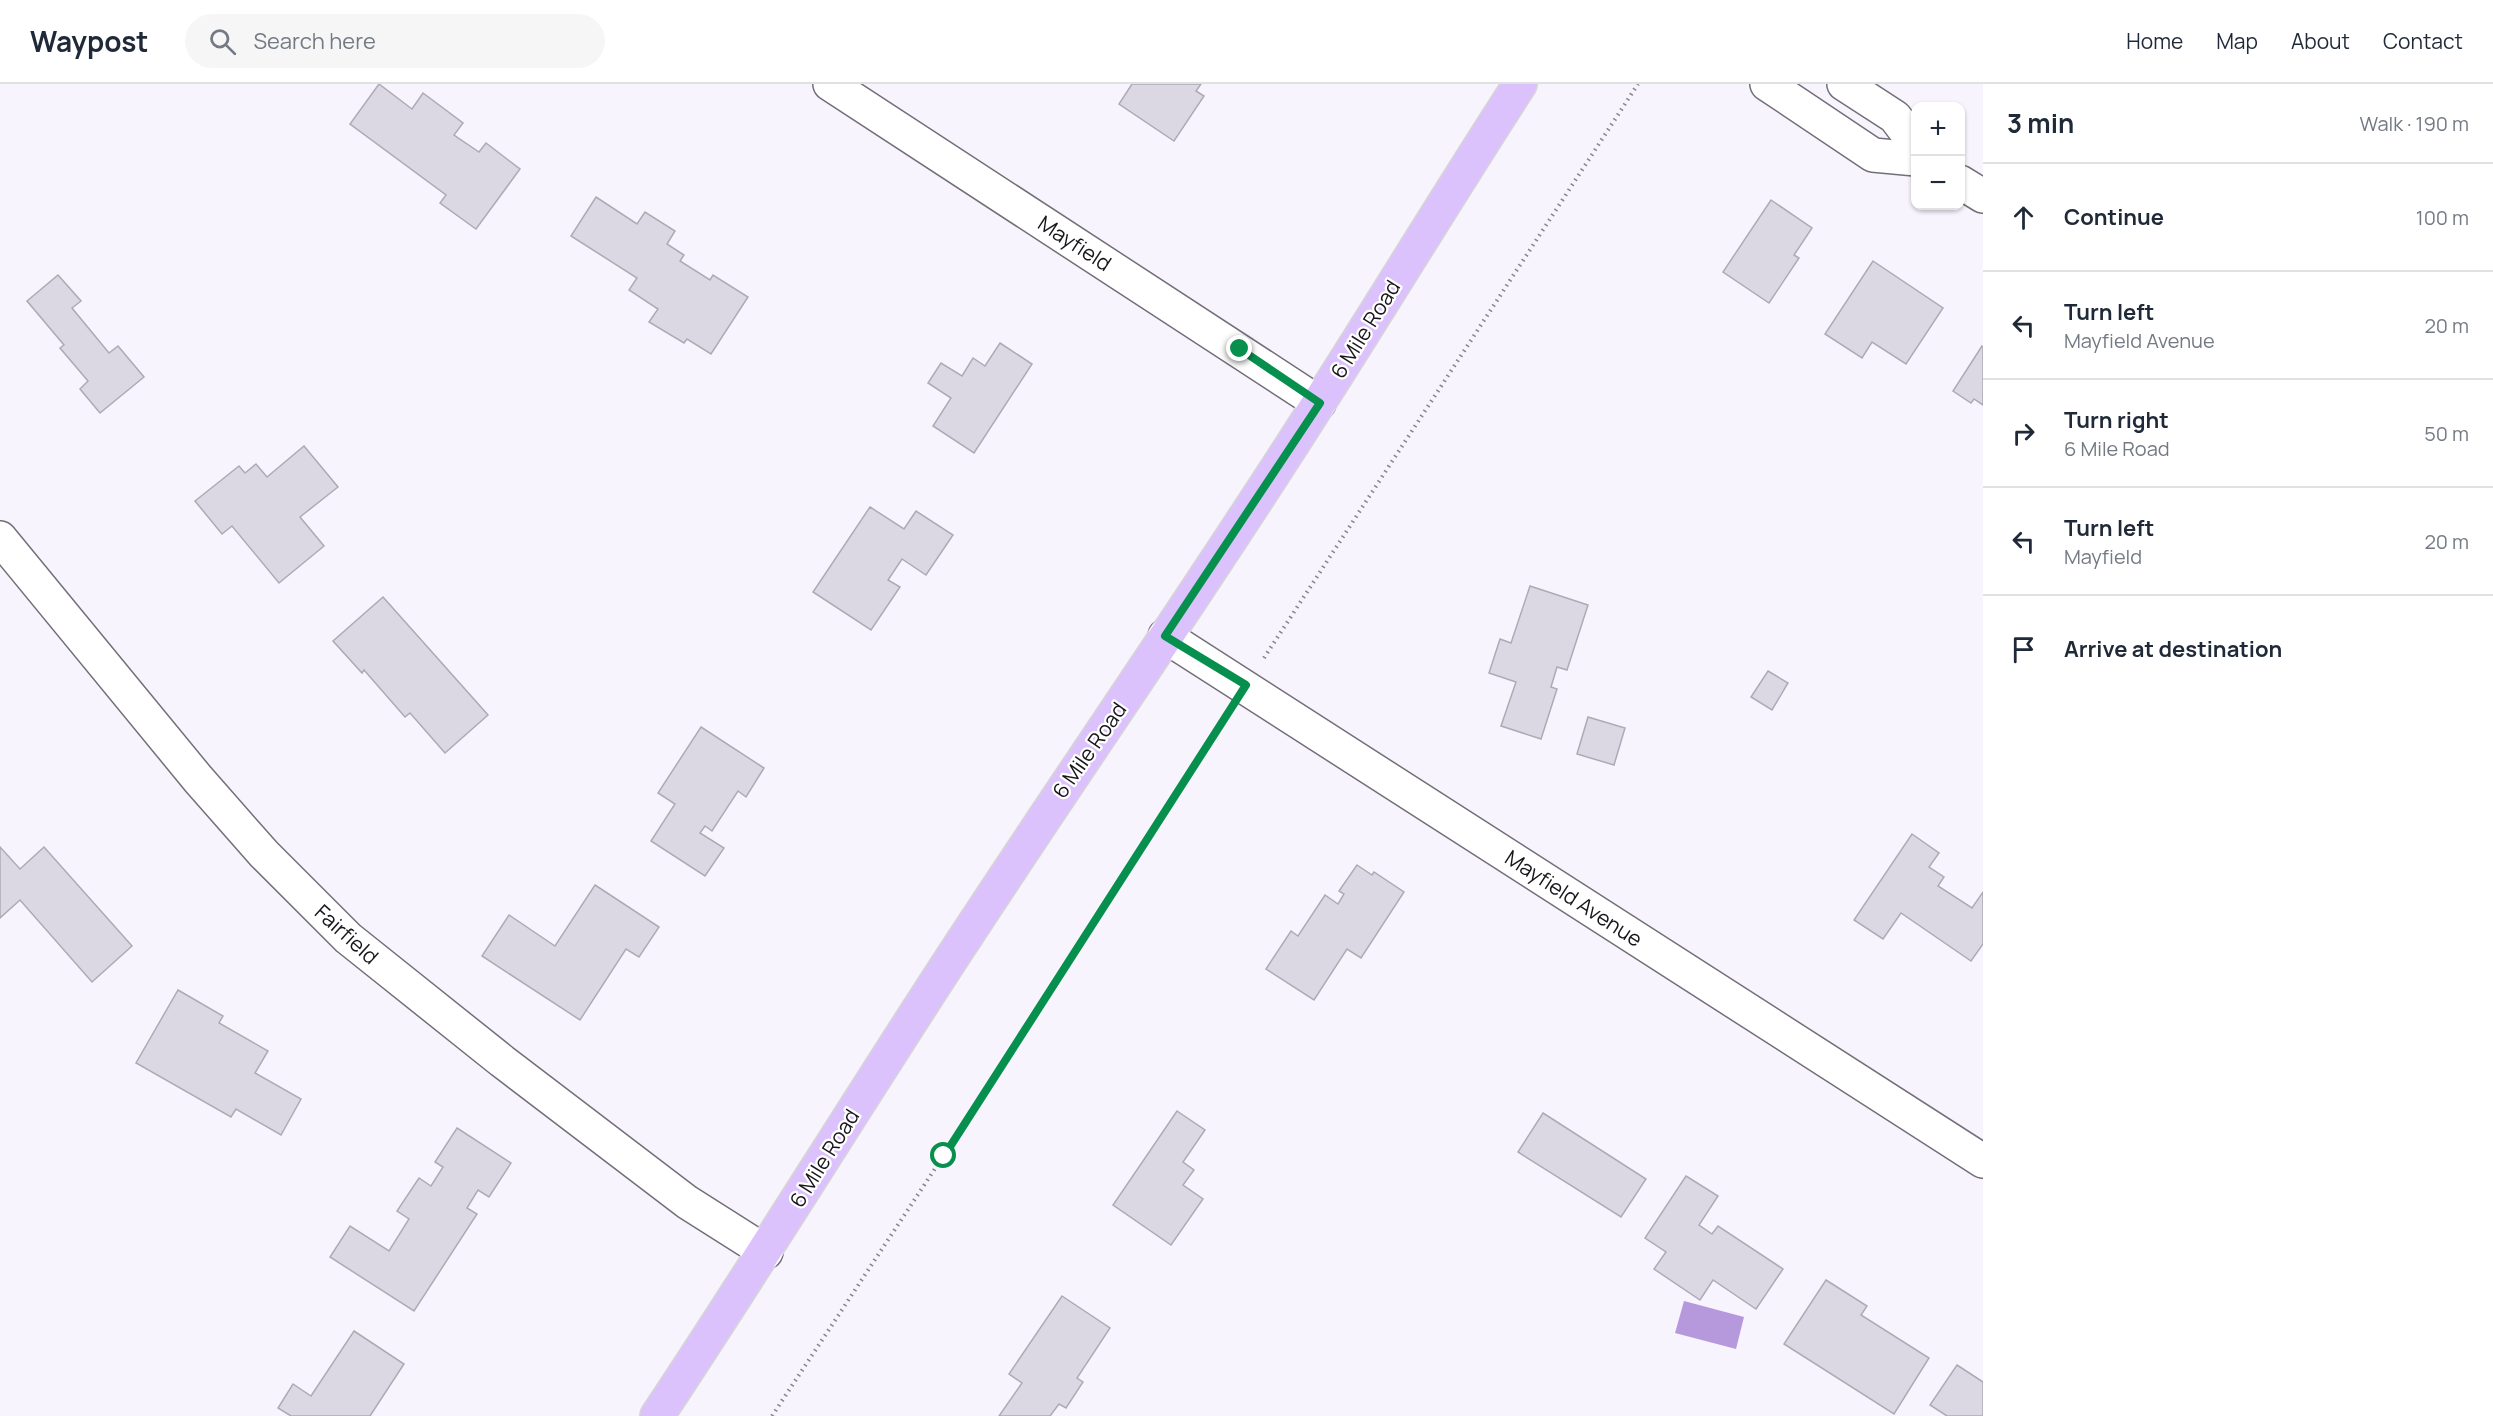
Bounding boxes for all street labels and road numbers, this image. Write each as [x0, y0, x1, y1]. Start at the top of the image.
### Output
street label: Mayfield [1033, 209, 1117, 277]
street label: 6 Mile Road [1324, 275, 1406, 383]
street label: 6 Mile Road [1046, 697, 1132, 803]
street label: Mayfield Avenue [1500, 843, 1648, 953]
street label: Fairfield [309, 898, 385, 970]
street label: 6 Mile Road [783, 1104, 865, 1212]

